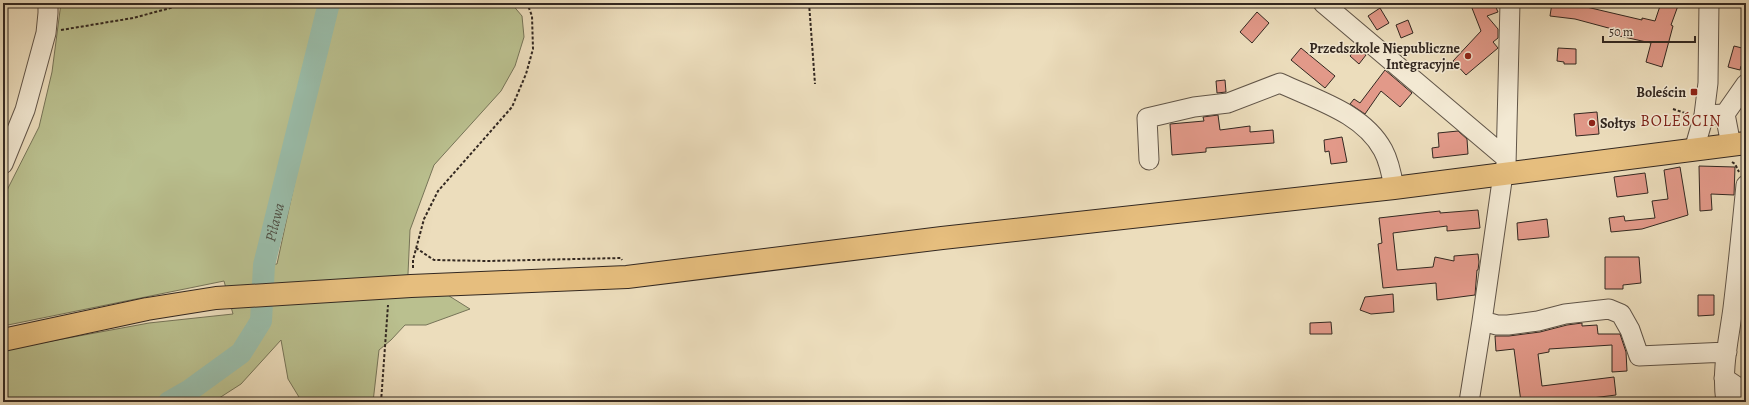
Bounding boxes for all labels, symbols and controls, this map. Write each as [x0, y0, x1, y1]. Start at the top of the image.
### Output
scale bar [1603, 18, 1695, 44]
text: 50 m [1609, 24, 1633, 40]
place label: Przedszkole Niepubliczne Integracyjne [1309, 39, 1461, 74]
marker: Przedszkole Niepubliczne Integracyjne [1463, 51, 1473, 61]
place label: Boleścin [1636, 83, 1686, 102]
marker: Boleścin [1689, 87, 1699, 97]
district label: BOLEŚCIN [1640, 110, 1722, 132]
place label: Sołtys [1600, 114, 1636, 133]
marker: Sołtys [1587, 118, 1597, 128]
water label: Piława [260, 201, 289, 244]

